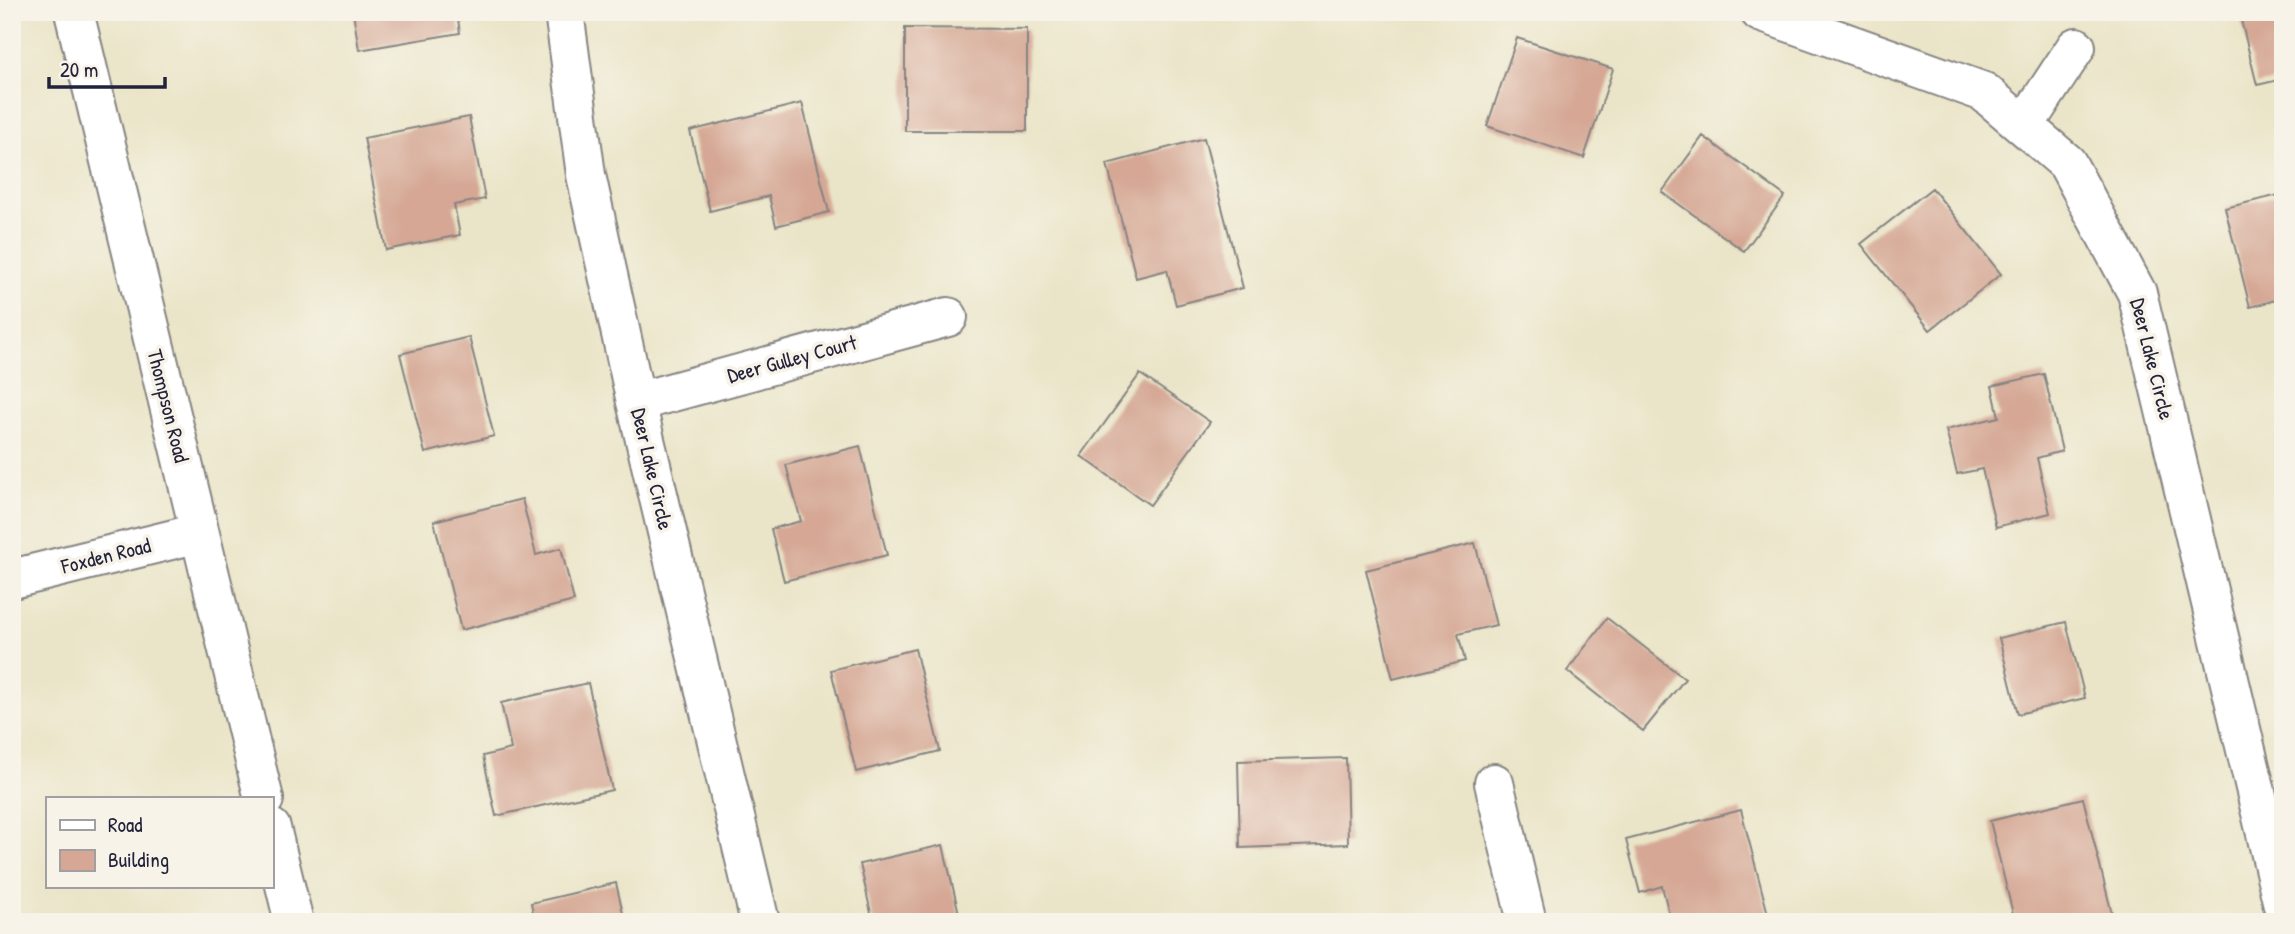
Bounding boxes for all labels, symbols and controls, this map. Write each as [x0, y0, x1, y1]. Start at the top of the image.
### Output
scale bar [49, 46, 164, 90]
text: 20 m [60, 55, 98, 84]
street label: Deer Lake Circle [2123, 295, 2182, 423]
street label: Deer Gulley Court [724, 327, 861, 390]
street label: Thompson Road [140, 346, 197, 466]
street label: Deer Lake Circle [624, 405, 681, 533]
street label: Foxden Road [57, 530, 154, 581]
legend [46, 797, 273, 888]
text: Road [108, 810, 142, 839]
text: Building [108, 845, 169, 874]

